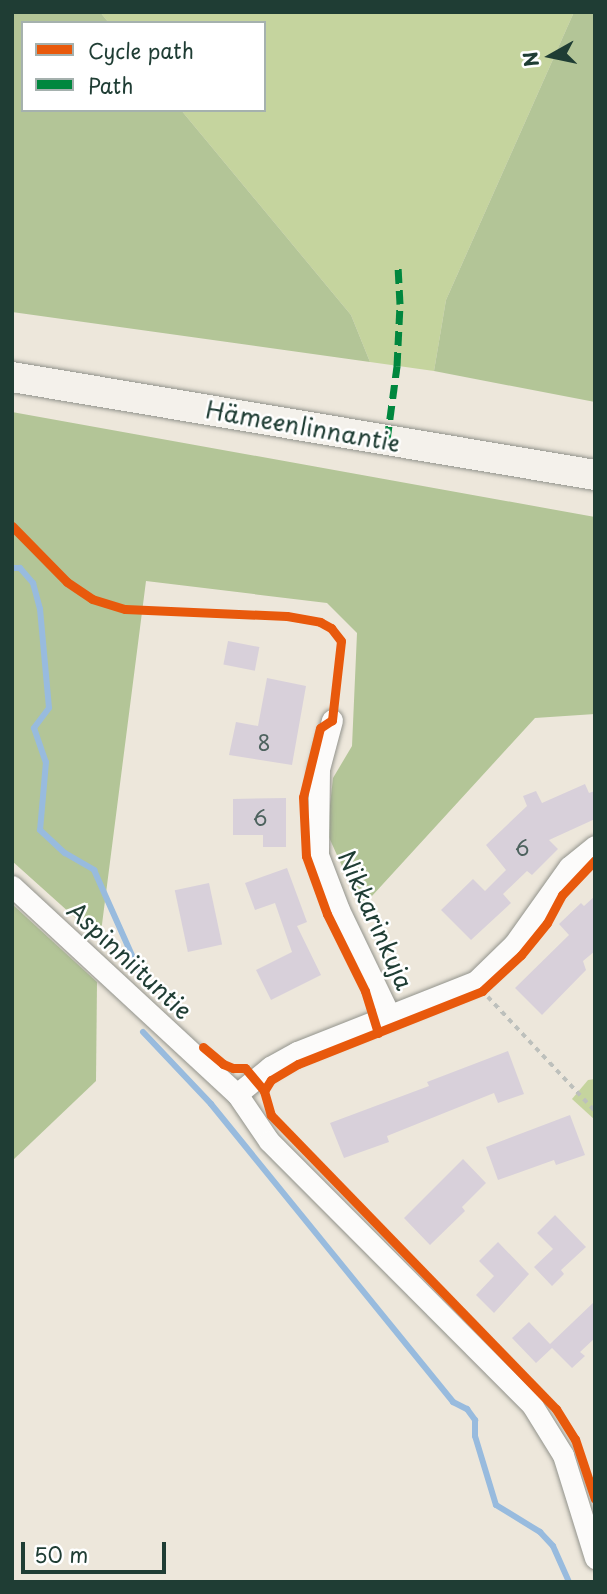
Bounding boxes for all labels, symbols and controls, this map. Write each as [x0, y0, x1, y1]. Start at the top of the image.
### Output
legend [21, 21, 266, 112]
north arrow [516, 21, 586, 91]
text: Cycle path [88, 34, 194, 66]
text: N [515, 50, 545, 69]
text: Path [88, 69, 133, 101]
street label: Hämeenlinnantie [204, 395, 402, 457]
house number: 8 [257, 729, 271, 755]
house number: 6 [253, 804, 267, 830]
house number: 6 [515, 834, 529, 860]
street label: Nikkarinkuja [332, 846, 420, 994]
street label: Aspinniituntie [62, 895, 198, 1025]
scale bar [24, 1528, 170, 1572]
text: 50 m [34, 1538, 88, 1570]

